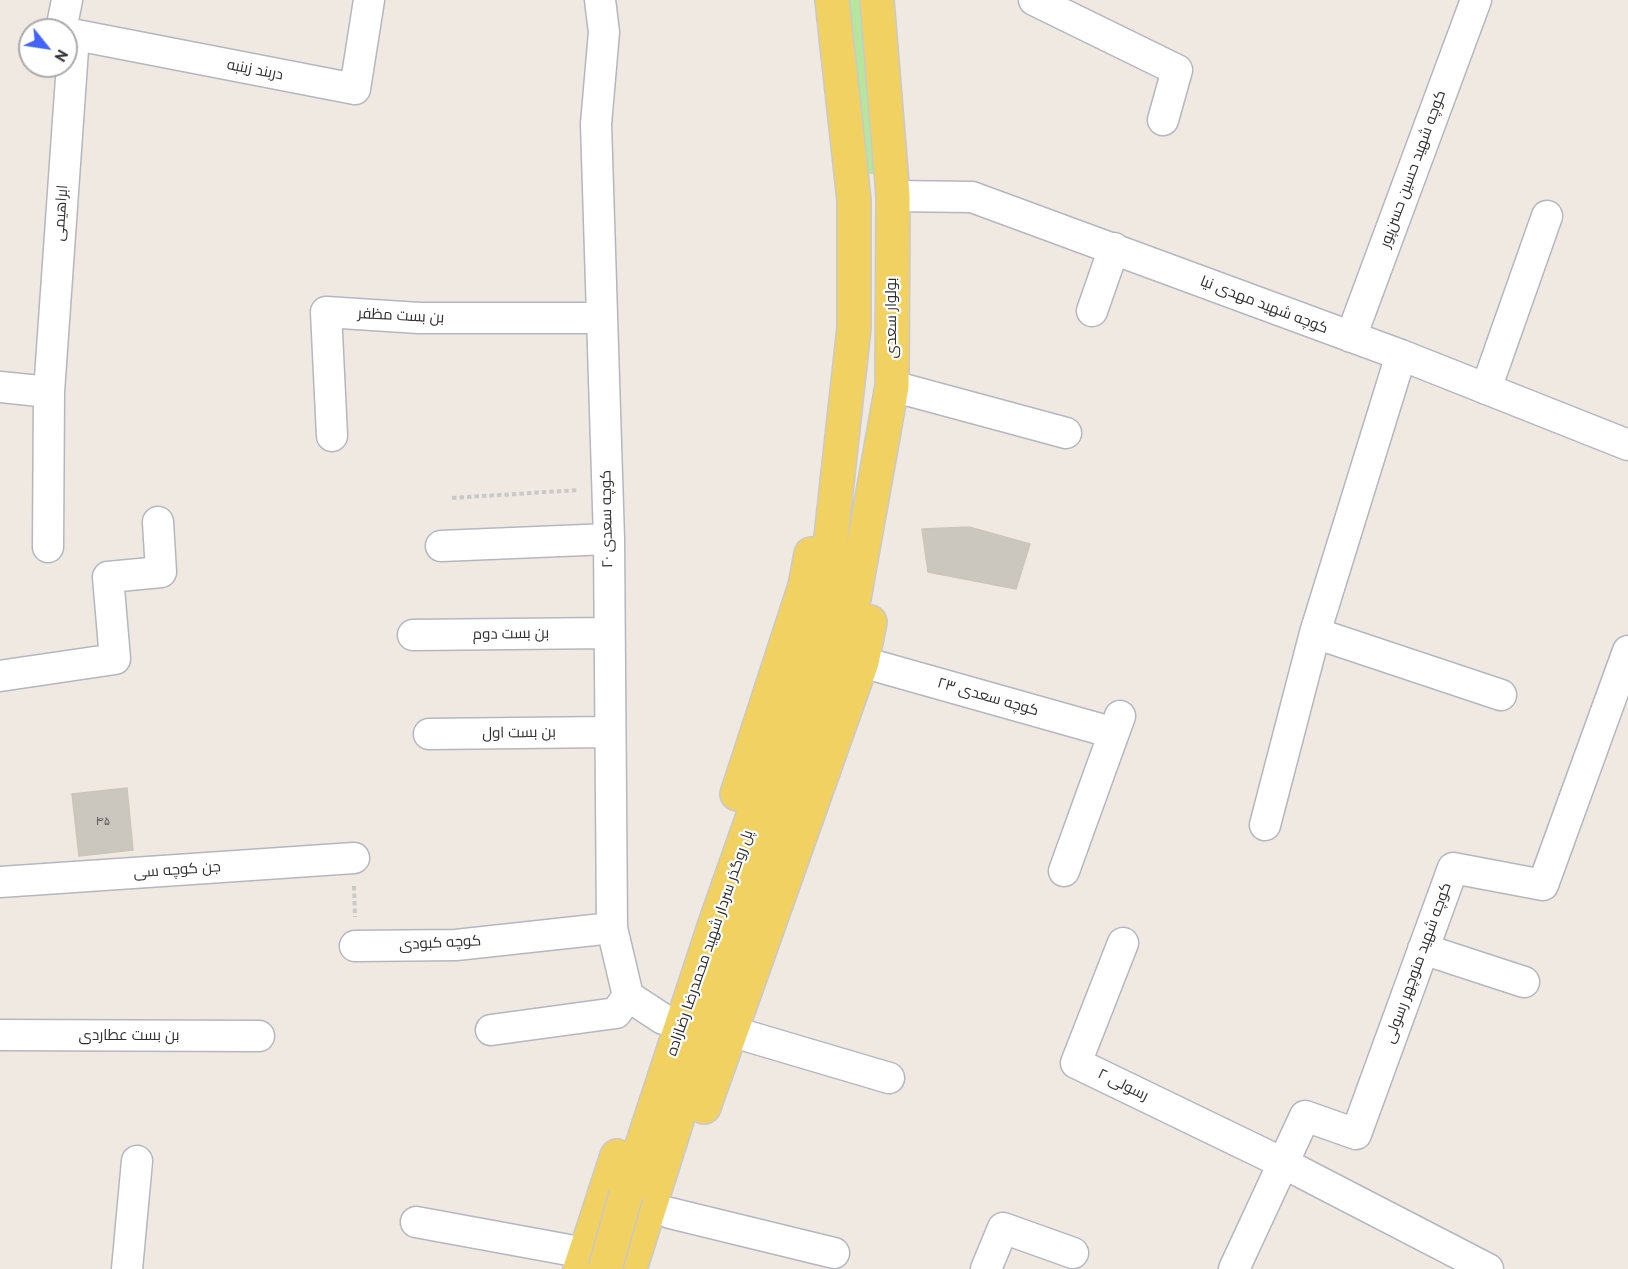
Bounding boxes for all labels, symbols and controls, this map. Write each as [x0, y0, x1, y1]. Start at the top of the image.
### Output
north arrow [18, 18, 78, 78]
text: N [51, 46, 73, 66]
street label: دربند زینبه [225, 56, 285, 84]
street label: کوچه شهید حسین حسن‌پور [1376, 88, 1450, 250]
street label: ابراهیمی [50, 184, 72, 242]
street label: کوچه شهید مهدی نیا [1197, 272, 1331, 338]
street label: بولوار سعدی [883, 278, 901, 358]
street label: بن بست مظفر [357, 305, 445, 327]
street label: کوچه سعدی ۲۰ [597, 470, 617, 568]
street label: بن بست دوم [473, 624, 549, 644]
street label: کوچه سعدی ۲۳ [935, 674, 1041, 720]
street label: بن بست اول [482, 723, 556, 743]
house number: ۴۵ [96, 815, 110, 829]
street label: پل روگذر سردار شهید محمدرضا رضازاده [663, 828, 757, 1058]
street label: جن کوچه سی [133, 858, 221, 882]
street label: کوچه شهید منوچهر رسولی [1381, 880, 1455, 1046]
street label: کوچه کبودی [398, 932, 482, 954]
street label: بن بست عطاردی [79, 1027, 179, 1045]
street label: رسولی ۲ [1095, 1065, 1151, 1105]

